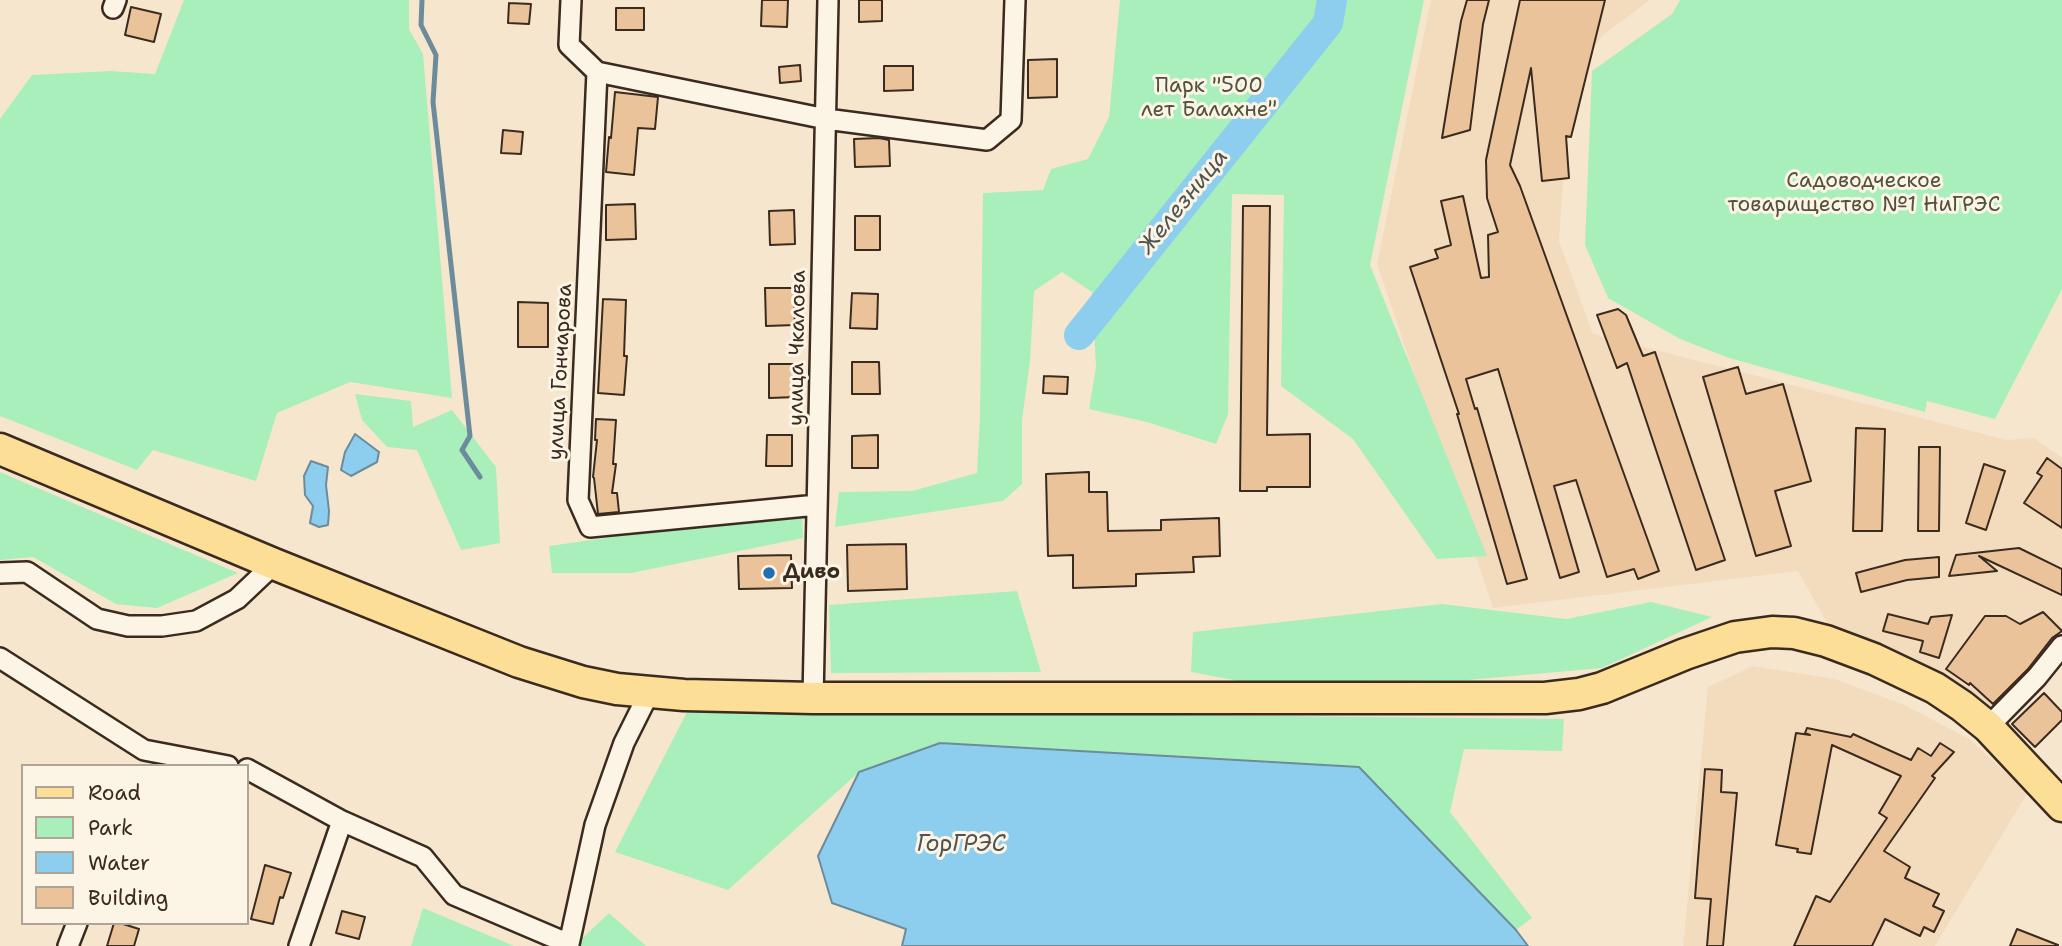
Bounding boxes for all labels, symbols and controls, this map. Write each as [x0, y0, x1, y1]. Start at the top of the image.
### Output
park label: Парк "500 лет Балахне" [1141, 74, 1277, 124]
water label: Железница [1133, 144, 1235, 260]
park label: Садоводческое товарищество №1 НиГРЭС [1727, 169, 2001, 219]
street label: улица Чкалова [784, 270, 812, 426]
street label: улица Гончарова [544, 283, 578, 461]
place label: Диво [783, 560, 840, 586]
marker: Диво [761, 565, 777, 581]
legend [21, 764, 248, 925]
text: Road [88, 779, 141, 807]
text: Park [88, 814, 133, 842]
water label: ГорГРЭС [916, 831, 1006, 859]
text: Water [88, 849, 150, 877]
text: Building [88, 884, 168, 912]

